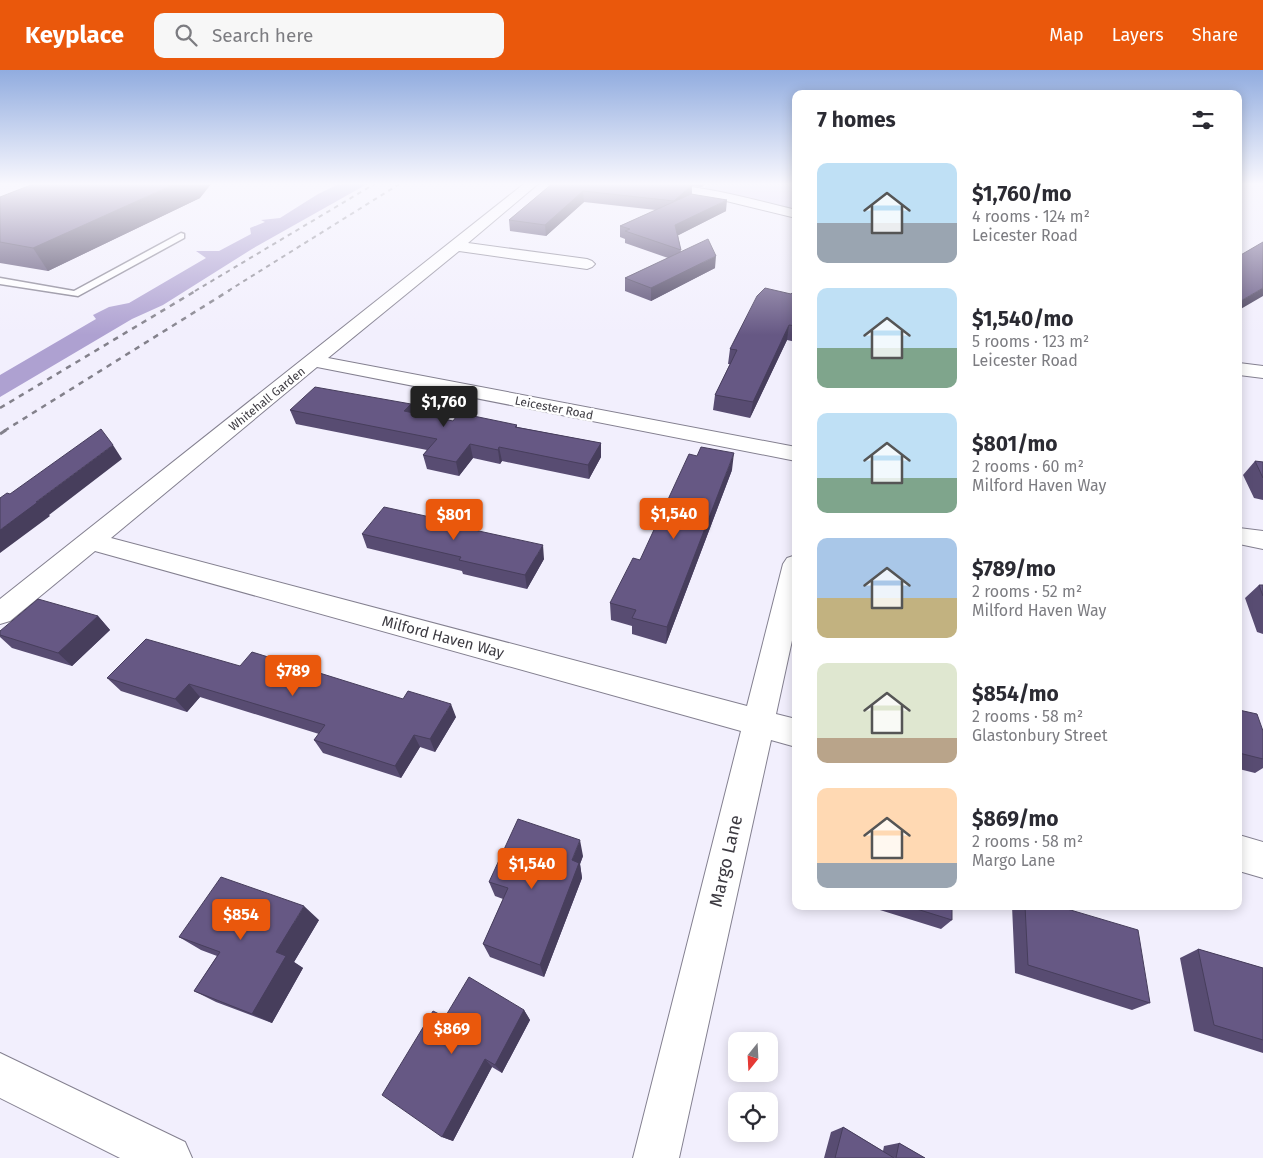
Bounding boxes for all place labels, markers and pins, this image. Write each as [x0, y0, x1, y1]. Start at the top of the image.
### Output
pin: $1,760 [403, 386, 485, 428]
pin: $801 [424, 498, 484, 541]
pin: $1,540 [633, 498, 715, 540]
pin: $789 [263, 654, 323, 697]
pin: $1,540 [491, 848, 573, 890]
pin: $854 [211, 898, 271, 941]
pin: $869 [422, 1012, 482, 1055]

